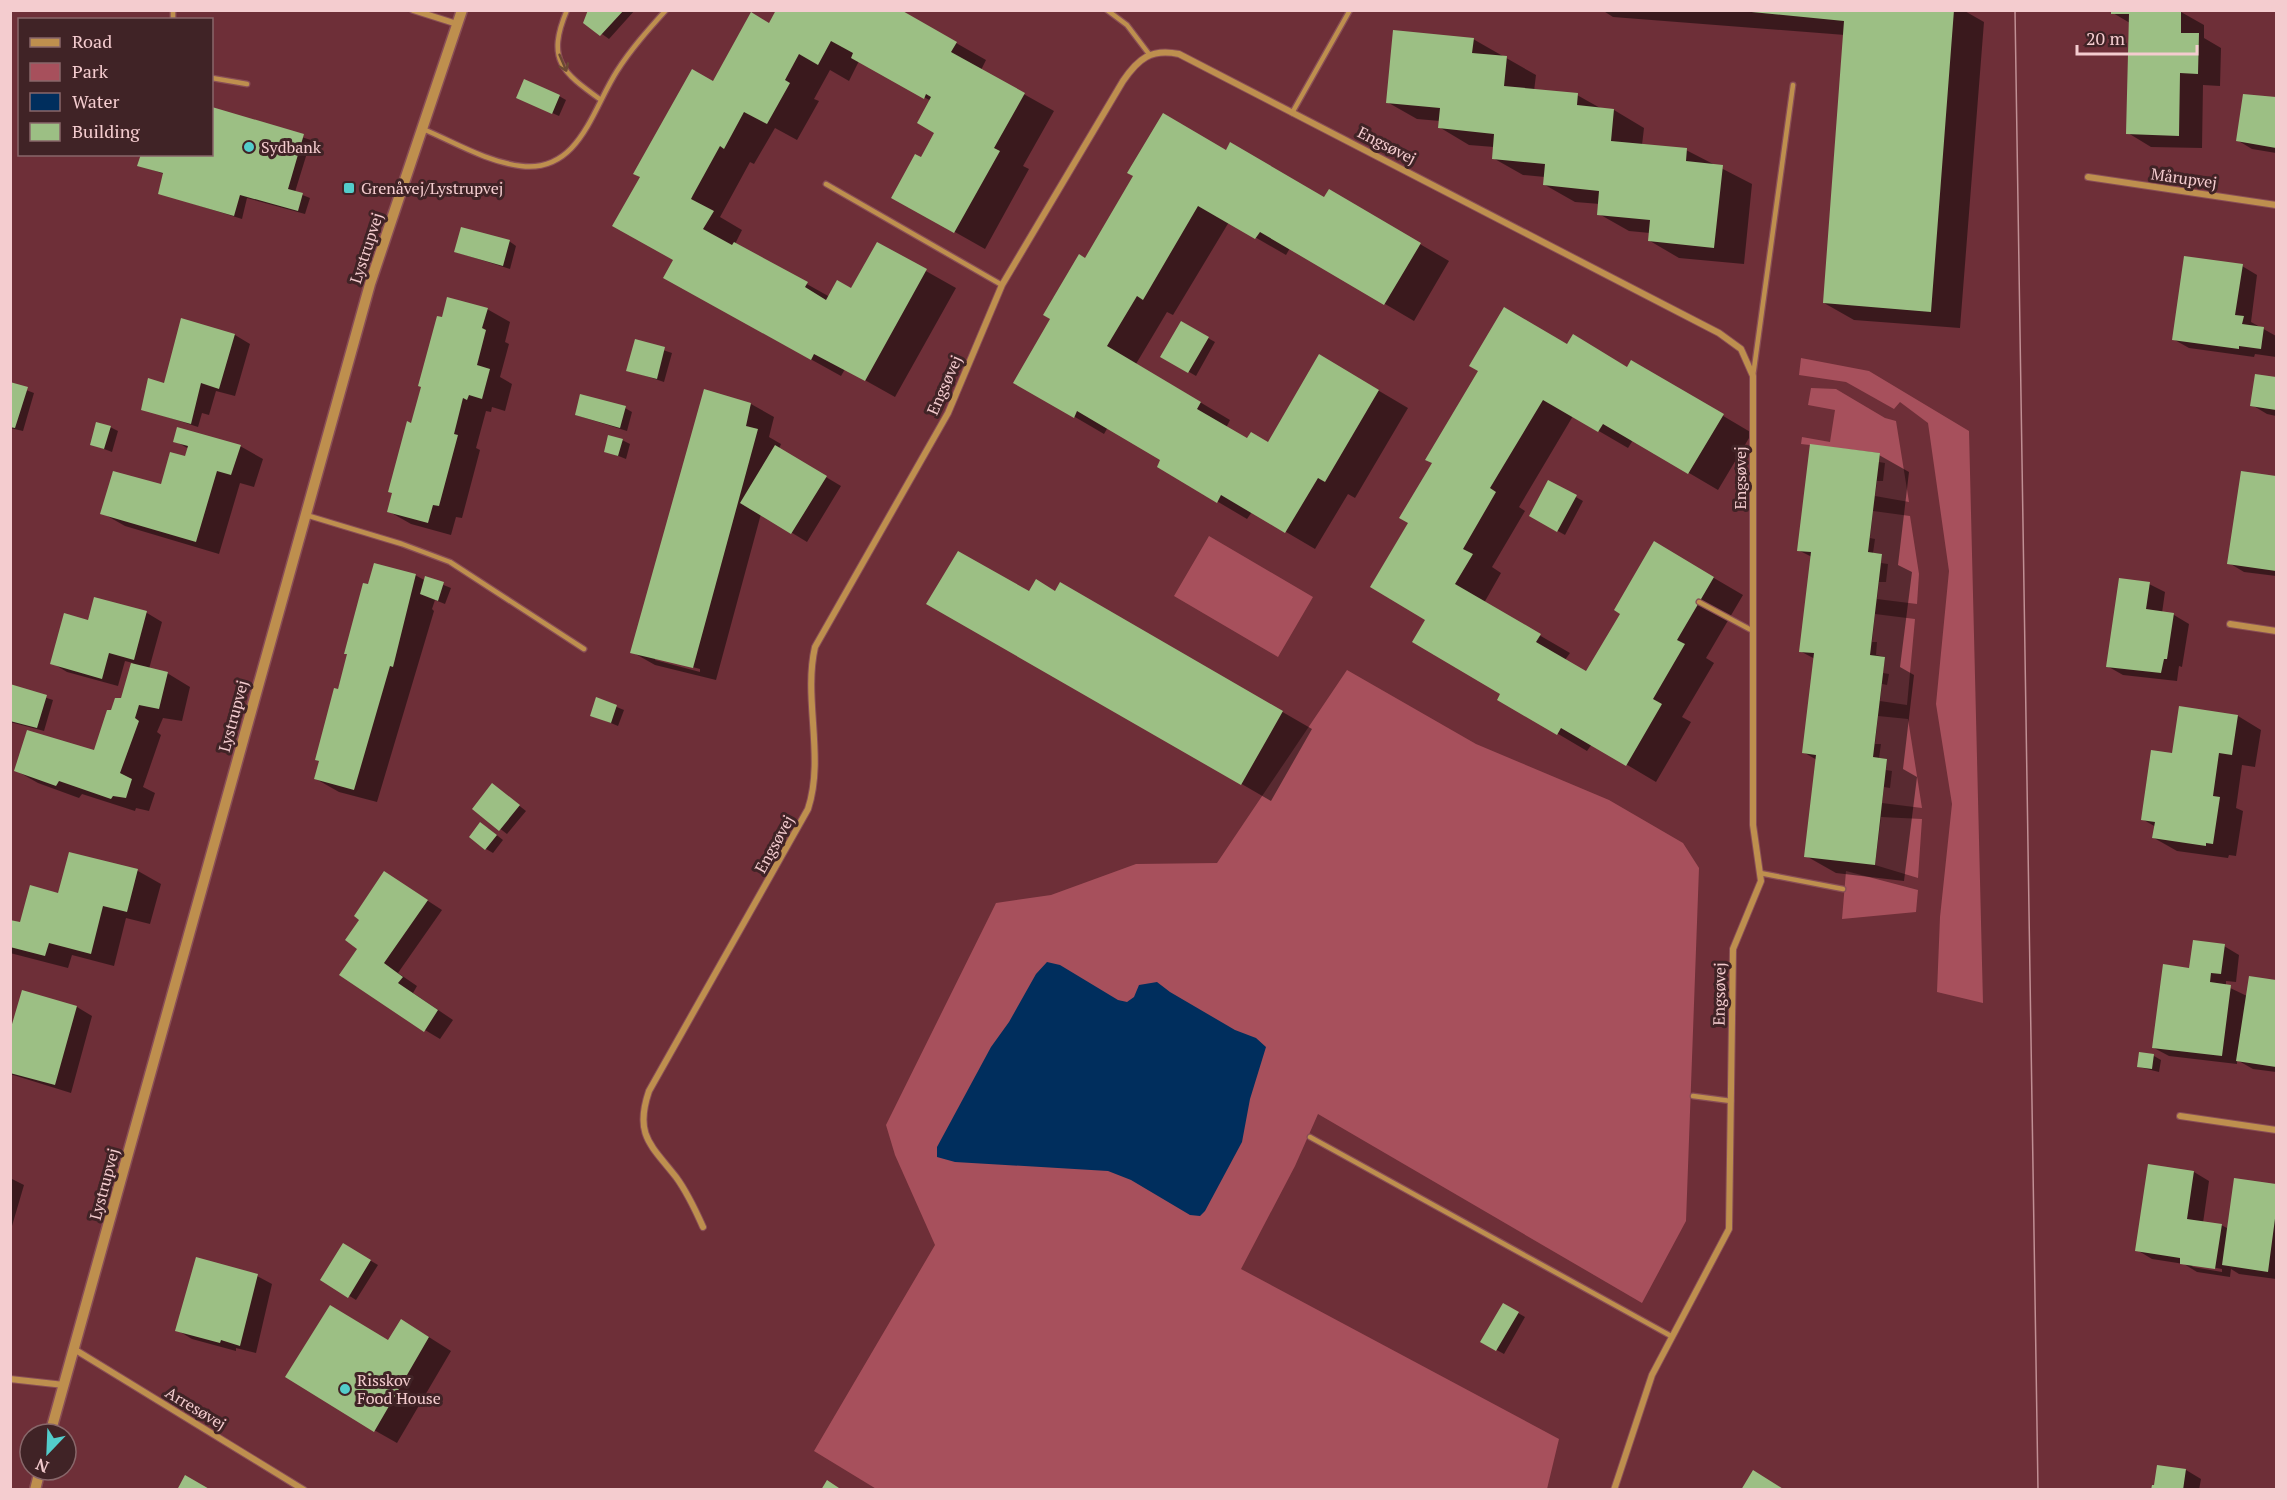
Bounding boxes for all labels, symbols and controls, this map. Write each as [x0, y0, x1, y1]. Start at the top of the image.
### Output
legend [18, 18, 213, 156]
scale bar [2077, 18, 2197, 56]
text: 20 m [2086, 26, 2126, 50]
text: Road [72, 29, 112, 53]
one-way arrow [558, 53, 569, 71]
text: Park [72, 59, 109, 83]
text: Water [72, 89, 119, 113]
text: Building [72, 119, 140, 143]
street label: Engsøvej [1354, 121, 1420, 169]
place label: Sydbank [261, 136, 322, 158]
marker: Sydbank [242, 140, 256, 154]
street label: Mårupvej [2150, 162, 2218, 194]
place label: Grenåvej/Lystrupvej [361, 177, 503, 199]
marker: Grenåvej/Lystrupvej [342, 181, 356, 195]
street label: Lystrupvej [344, 210, 388, 286]
street label: Engsøvej [921, 352, 967, 418]
street label: Engsøvej [1729, 446, 1751, 510]
street label: Lystrupvej [213, 678, 253, 754]
street label: Engsøvej [749, 811, 799, 877]
street label: Engsøvej [1707, 962, 1731, 1026]
street label: Lystrupvej [84, 1146, 124, 1222]
place label: Risskov Food House [357, 1369, 441, 1409]
street label: Arresøvej [162, 1381, 230, 1435]
marker: Risskov Food House [338, 1382, 352, 1396]
north arrow [18, 1422, 78, 1482]
text: N [32, 1453, 52, 1478]

